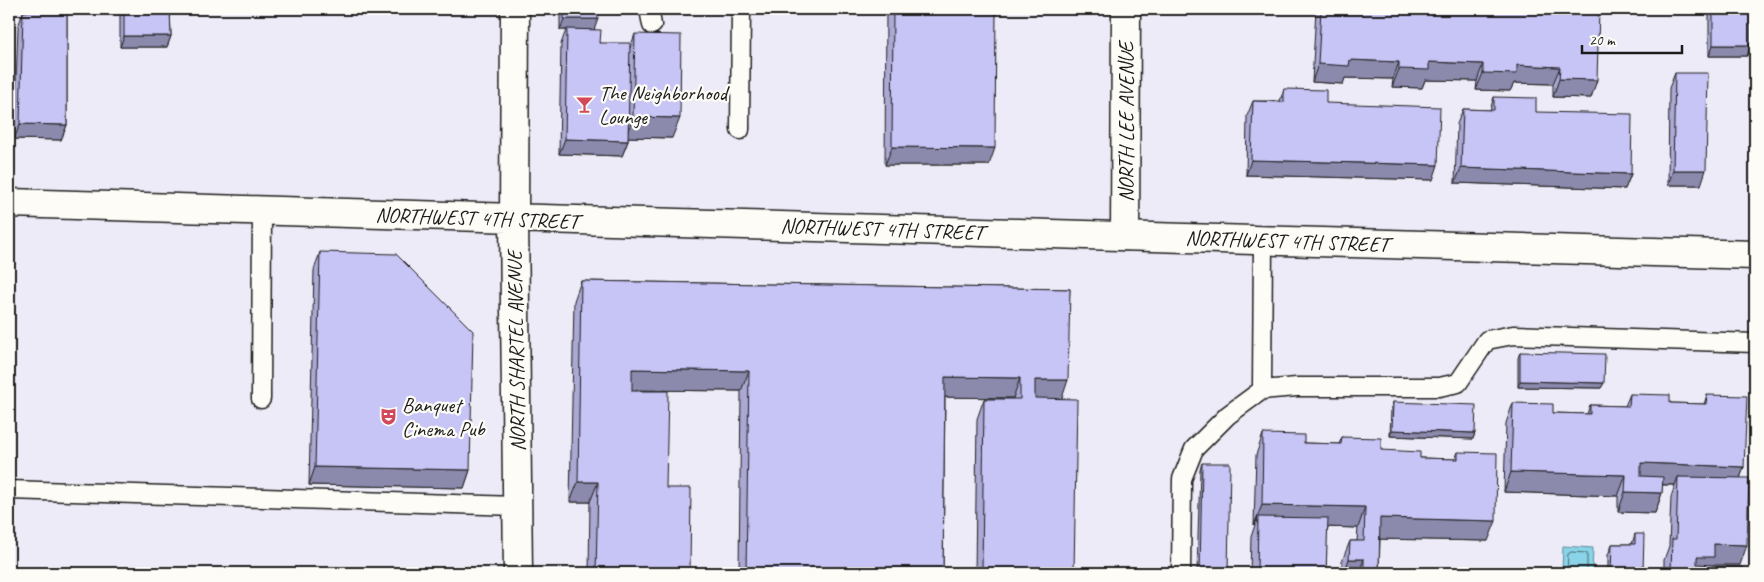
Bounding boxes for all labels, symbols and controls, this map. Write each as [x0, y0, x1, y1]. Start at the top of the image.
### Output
scale bar [1582, 22, 1682, 54]
text: 20 m [1589, 31, 1616, 50]
street label: NORTH LEE AVENUE [1113, 39, 1139, 202]
place label: The Neighborhood Lounge [599, 80, 731, 130]
bar icon: The Neighborhood Lounge [575, 95, 595, 115]
street label: NORTHWEST 4TH STREET [375, 201, 584, 235]
street label: NORTHWEST 4TH STREET [780, 212, 989, 246]
street label: NORTHWEST 4TH STREET [1185, 224, 1394, 258]
street label: NORTH SHARTEL AVENUE [501, 248, 531, 452]
place label: Banquet Cinema Pub [402, 392, 487, 442]
theatre icon: Banquet Cinema Pub [378, 407, 398, 427]

